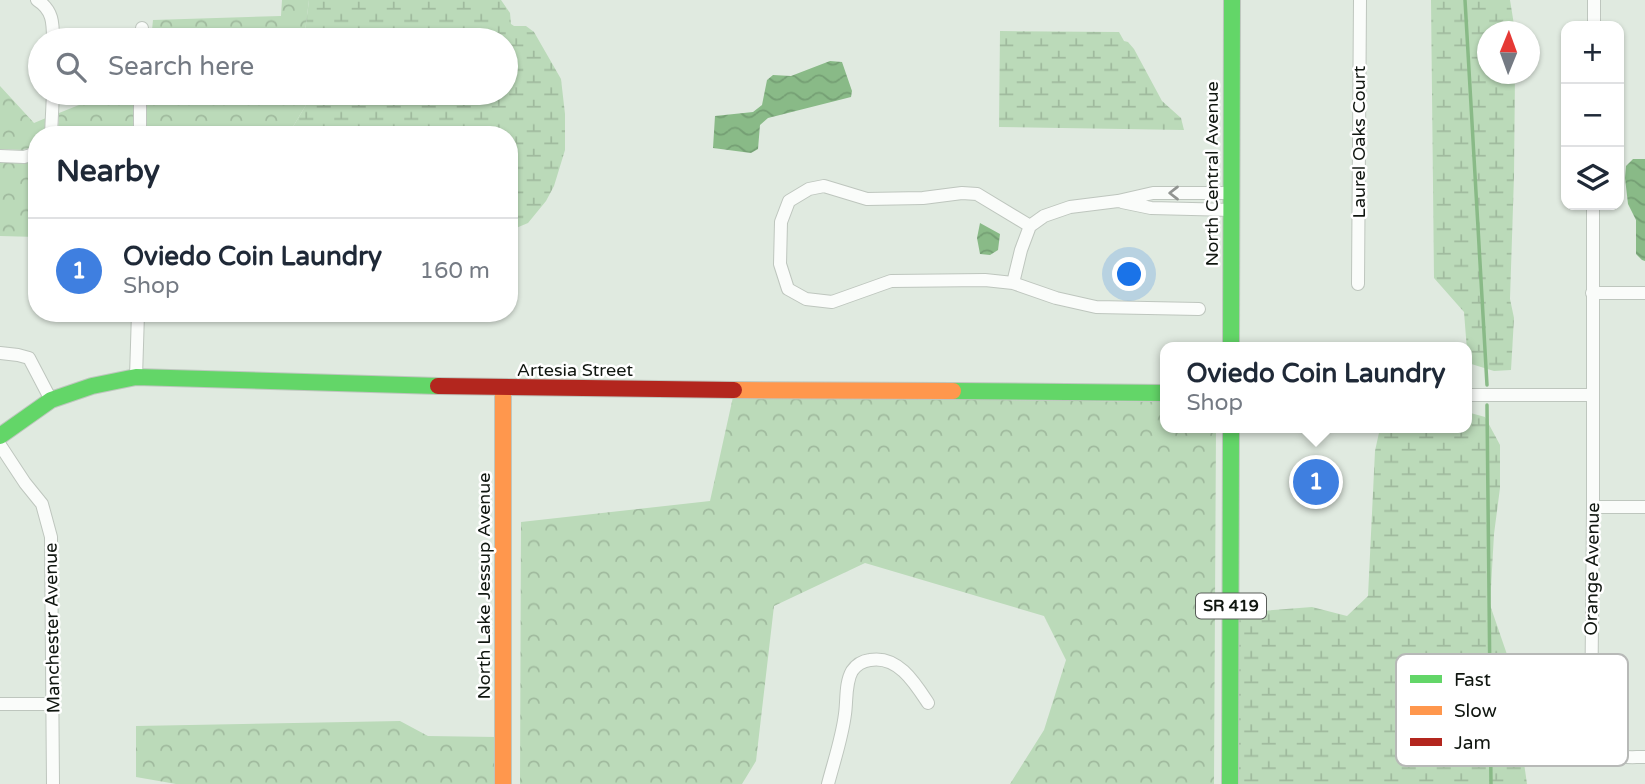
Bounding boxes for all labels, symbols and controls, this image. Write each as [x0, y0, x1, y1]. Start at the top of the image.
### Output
north arrow [1477, 21, 1540, 84]
map controls [1561, 21, 1624, 210]
button: + [1561, 21, 1624, 84]
search box [28, 28, 518, 105]
icon: search [52, 48, 90, 86]
text: Search here [108, 51, 254, 82]
street label: Laurel Oaks Court [1348, 65, 1370, 218]
street label: North Central Avenue [1201, 81, 1223, 267]
button: − [1561, 84, 1624, 147]
button: layers [1561, 147, 1624, 210]
text: Nearby [56, 153, 160, 190]
one-way arrow [1169, 185, 1179, 201]
text: Oviedo Coin Laundry [123, 241, 382, 272]
text: 1 [72, 257, 86, 285]
text: 160 m [420, 257, 490, 285]
your location [1112, 257, 1146, 291]
text: Shop [123, 272, 180, 300]
popup [1160, 342, 1472, 433]
text: Oviedo Coin Laundry [1186, 358, 1446, 389]
street label: Artesia Street [517, 359, 633, 381]
text: Shop [1186, 389, 1243, 417]
pin: 1 [1293, 456, 1339, 508]
street label: North Lake Jessup Avenue [473, 473, 495, 699]
street label: Orange Avenue [1580, 502, 1604, 636]
street label: Manchester Avenue [40, 542, 64, 714]
road number: SR 419 [1196, 594, 1266, 618]
legend [1396, 654, 1628, 766]
text: Fast [1454, 669, 1491, 691]
text: Slow [1454, 700, 1497, 722]
text: Jam [1454, 732, 1491, 754]

